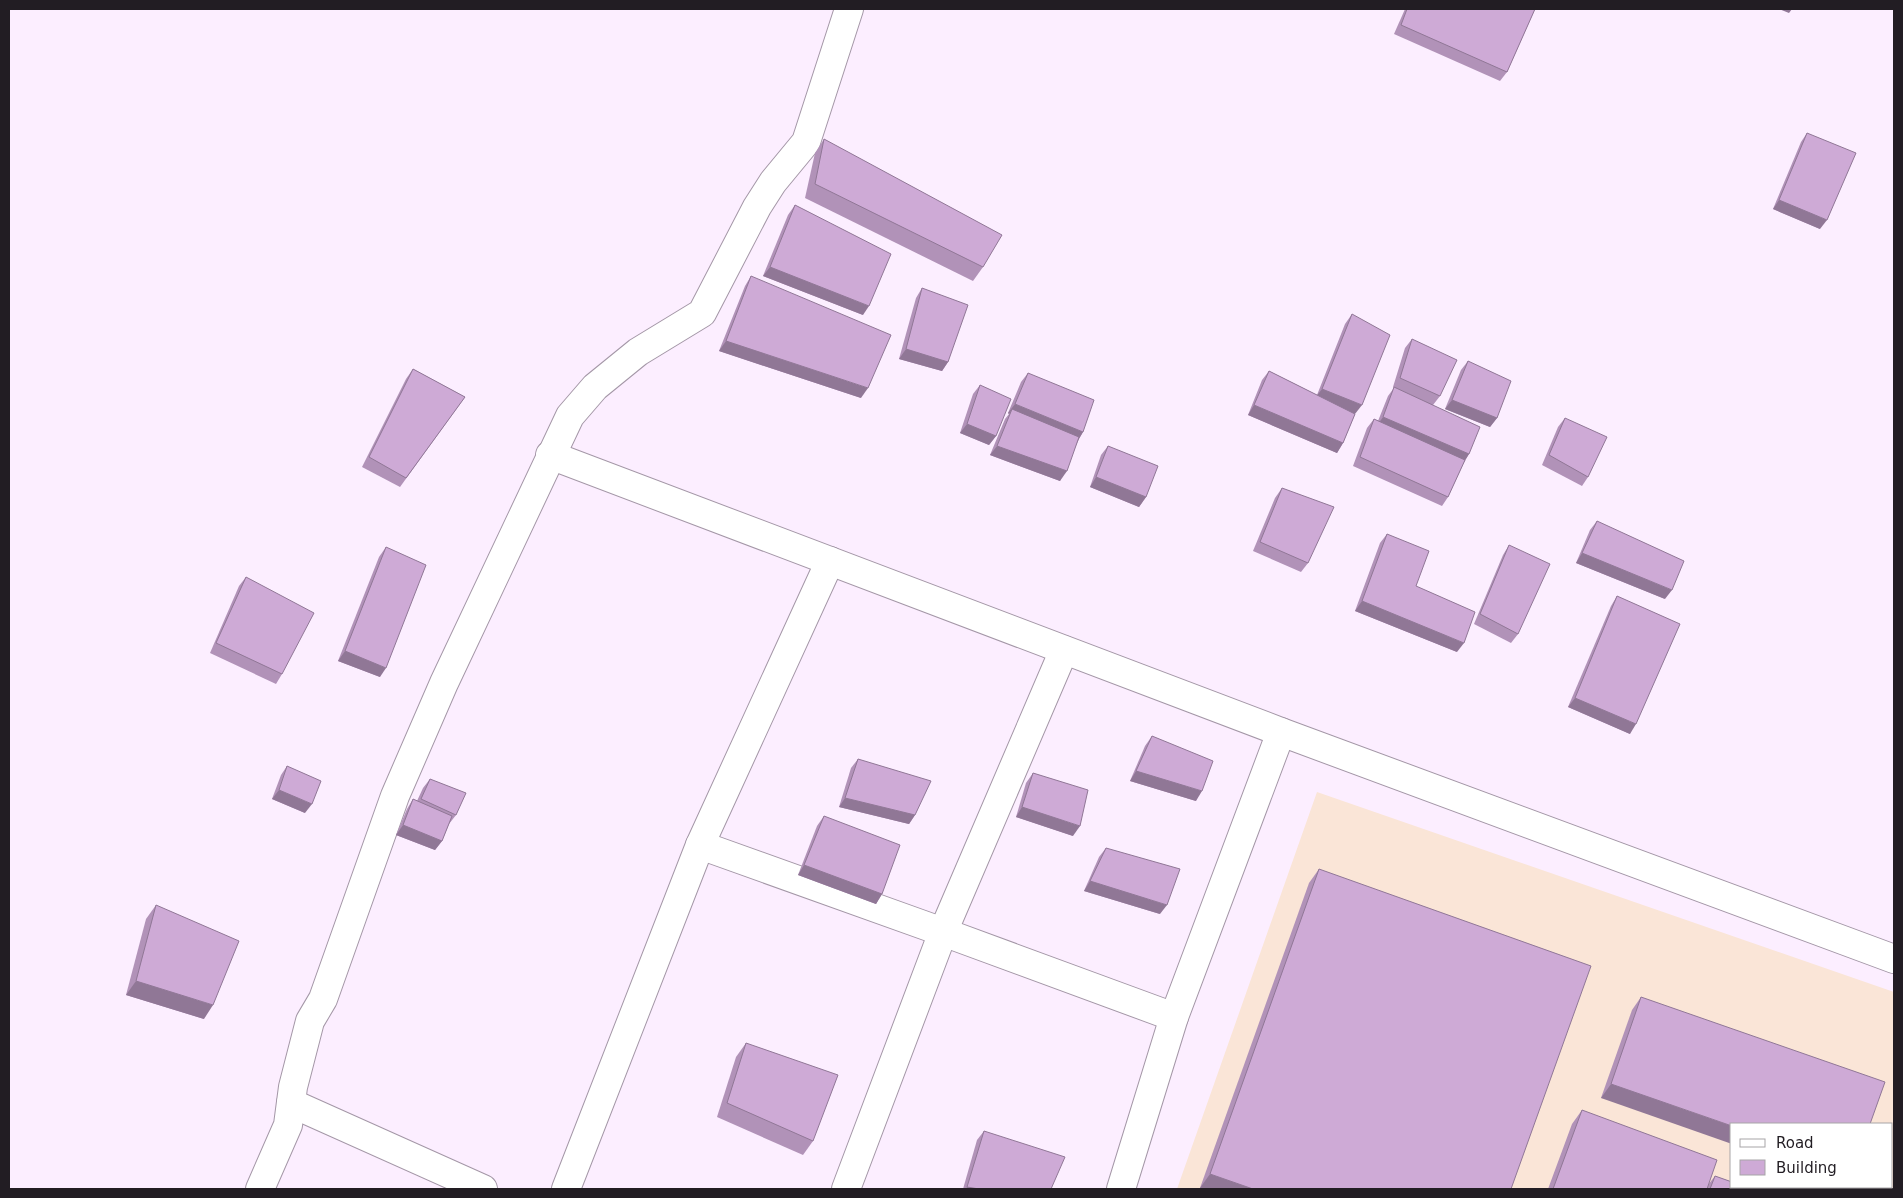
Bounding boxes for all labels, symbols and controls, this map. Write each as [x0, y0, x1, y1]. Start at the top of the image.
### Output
legend [1730, 1123, 1893, 1188]
text: Road [1776, 1134, 1814, 1152]
text: Building [1776, 1159, 1837, 1177]

